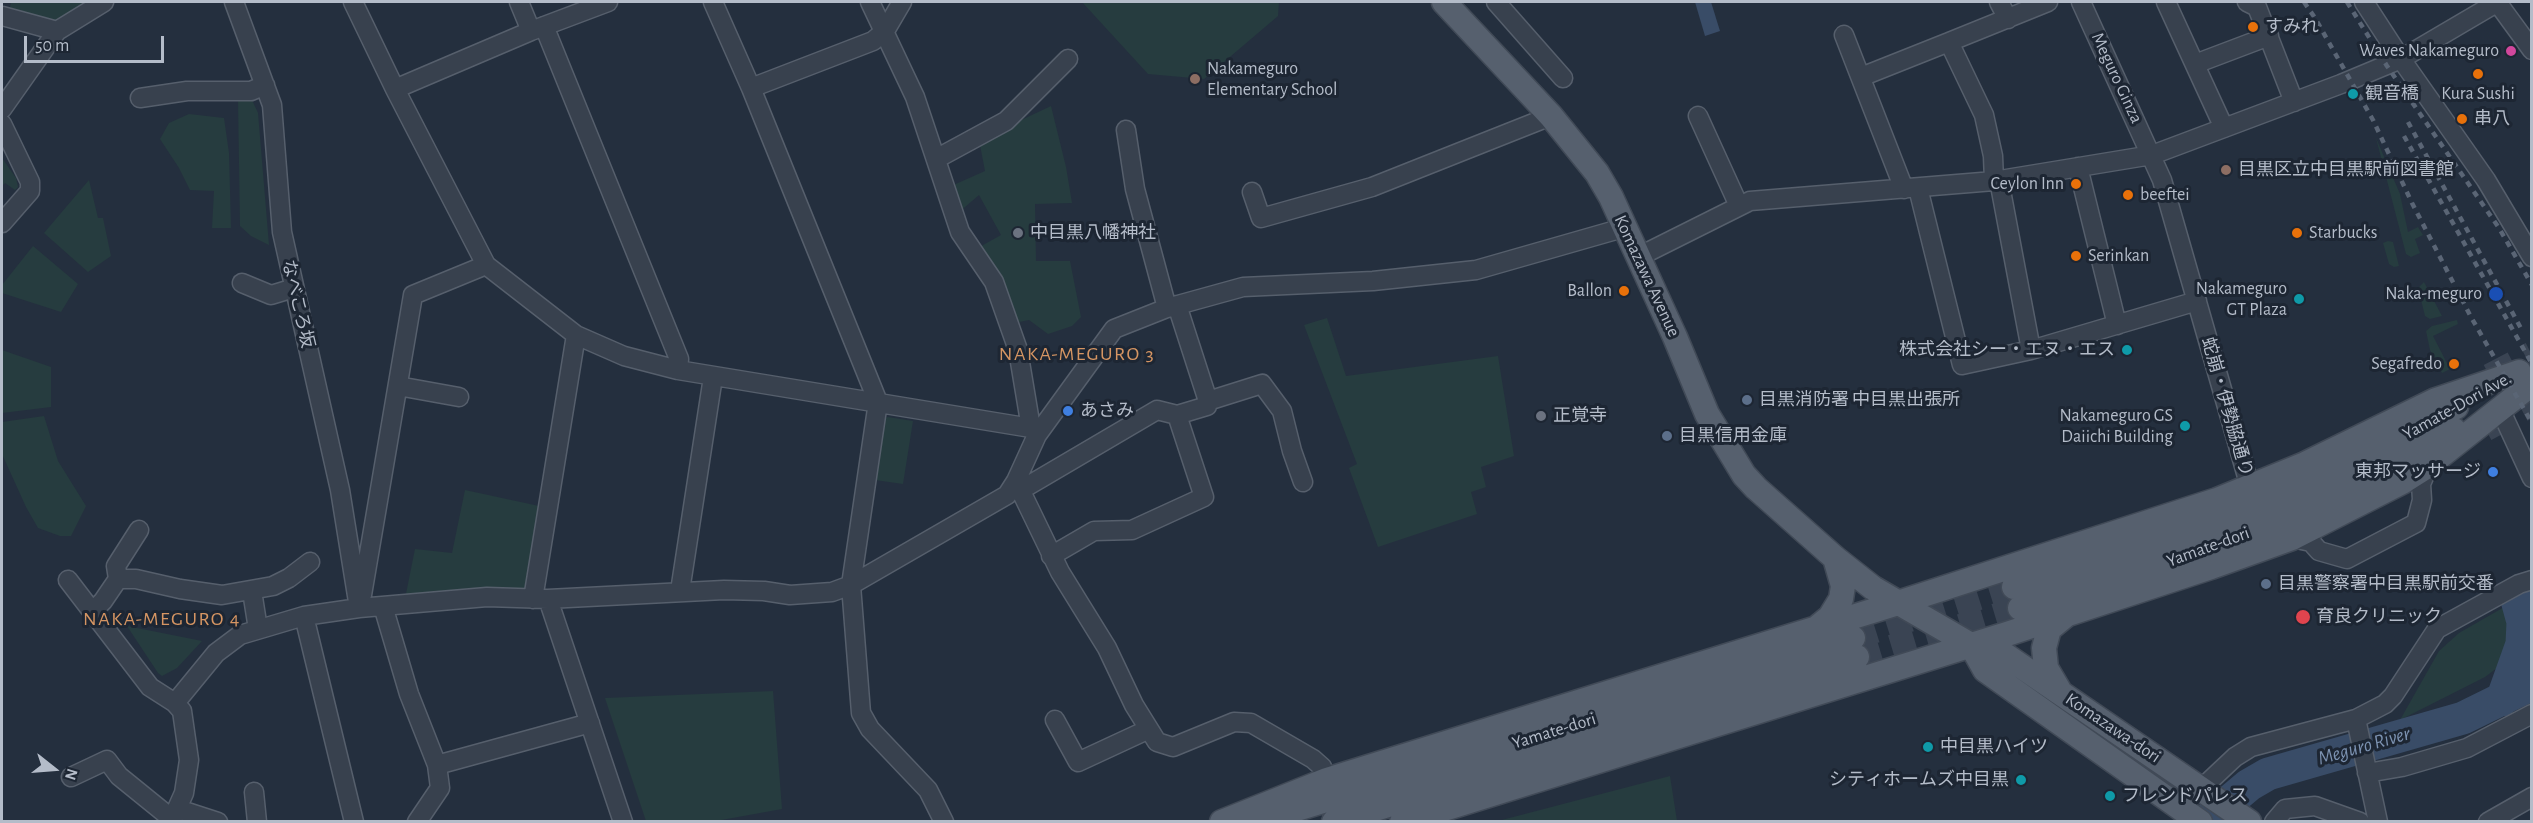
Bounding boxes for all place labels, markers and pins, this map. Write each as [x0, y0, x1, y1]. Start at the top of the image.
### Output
place label: すみれ [2265, 16, 2319, 38]
marker: すみれ [2246, 20, 2260, 34]
place label: Waves Nakameguro [2359, 40, 2499, 62]
marker: Waves Nakameguro [2504, 44, 2518, 58]
place label: Nakameguro Elementary School [1207, 58, 1337, 100]
marker: Kura Sushi [2471, 67, 2485, 81]
marker: Nakameguro Elementary School [1188, 72, 1202, 86]
place label: 観音橋 [2365, 83, 2419, 105]
place label: Kura Sushi [2441, 83, 2515, 105]
marker: 観音橋 [2346, 87, 2360, 101]
place label: 串八 [2474, 108, 2510, 130]
marker: 串八 [2455, 112, 2469, 126]
place label: 目黒区立中目黒駅前図書館 [2238, 159, 2454, 181]
marker: 目黒区立中目黒駅前図書館 [2219, 163, 2233, 177]
place label: Ceylon Inn [1991, 173, 2064, 195]
marker: Ceylon Inn [2069, 177, 2083, 191]
place label: beeftei [2140, 184, 2190, 206]
marker: beeftei [2121, 188, 2135, 202]
place label: 中目黒八幡神社 [1030, 222, 1156, 244]
place label: Starbucks [2309, 222, 2377, 244]
marker: 中目黒八幡神社 [1011, 226, 1025, 240]
marker: Starbucks [2290, 226, 2304, 240]
place label: Serinkan [2088, 245, 2149, 267]
marker: Serinkan [2069, 249, 2083, 263]
place label: Nakameguro GT Plaza [2196, 278, 2287, 320]
place label: Ballon [1567, 280, 1612, 302]
place label: Naka-meguro [2385, 283, 2482, 305]
marker: Ballon [1617, 284, 1631, 298]
marker: Naka-meguro [2487, 285, 2505, 303]
marker: Nakameguro GT Plaza [2292, 292, 2306, 306]
place label: 株式会社シー・エヌ・エス [1899, 339, 2115, 361]
marker: 株式会社シー・エヌ・エス [2120, 343, 2134, 357]
place label: Segafredo [2371, 353, 2442, 375]
marker: Segafredo [2447, 357, 2461, 371]
place label: 目黒消防署 中目黒出張所 [1759, 389, 1960, 411]
marker: 目黒消防署 中目黒出張所 [1740, 393, 1754, 407]
place label: あさみ [1080, 400, 1134, 422]
marker: あさみ [1061, 404, 1075, 418]
place label: 正覚寺 [1553, 405, 1607, 427]
place label: Nakameguro GS Daiichi Building [2060, 405, 2173, 448]
marker: 正覚寺 [1534, 409, 1548, 423]
marker: Nakameguro GS Daiichi Building [2178, 419, 2192, 433]
place label: 目黒信用金庫 [1679, 425, 1787, 447]
marker: 目黒信用金庫 [1660, 429, 1674, 443]
place label: 東邦マッサージ [2355, 461, 2481, 483]
marker: 東邦マッサージ [2486, 465, 2500, 479]
place label: 目黒警察署中目黒駅前交番 [2278, 573, 2494, 595]
marker: 目黒警察署中目黒駅前交番 [2259, 577, 2273, 591]
place label: 育良クリニック [2316, 606, 2442, 628]
marker: 育良クリニック [2294, 608, 2312, 626]
place label: 中目黒ハイツ [1940, 736, 2048, 758]
marker: 中目黒ハイツ [1921, 740, 1935, 754]
place label: シティホームズ中目黒 [1829, 769, 2009, 791]
marker: シティホームズ中目黒 [2014, 773, 2028, 787]
place label: フレンドパレス [2122, 785, 2248, 807]
marker: フレンドパレス [2103, 789, 2117, 803]

